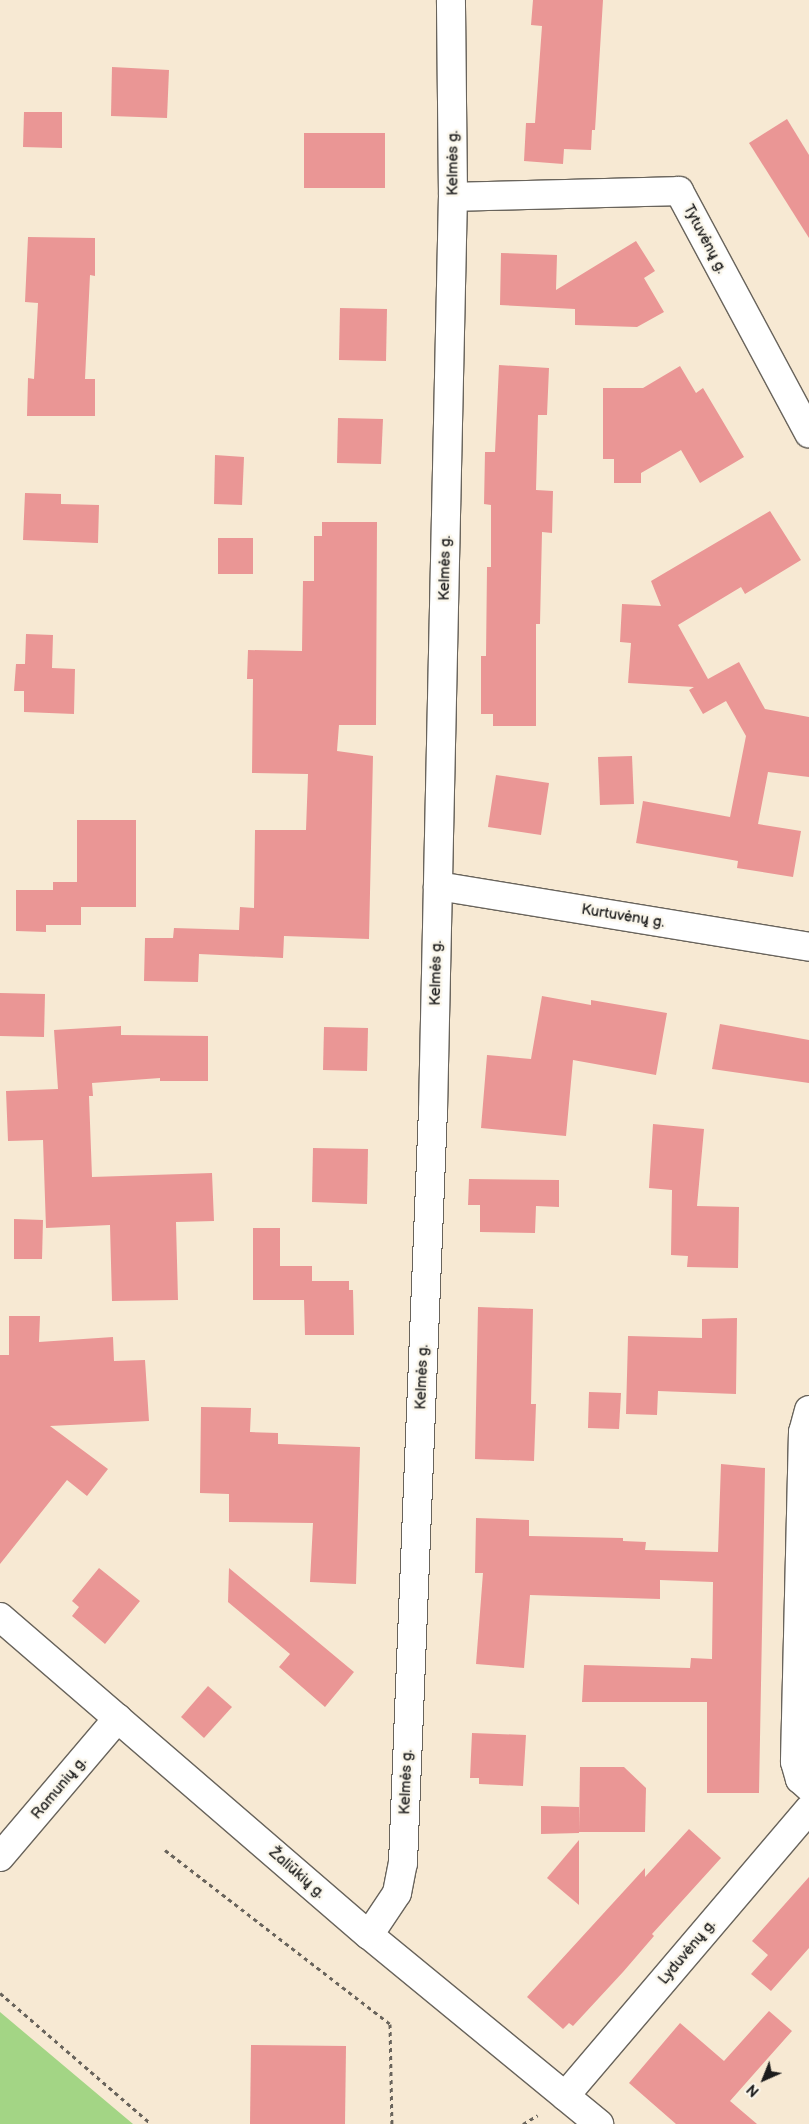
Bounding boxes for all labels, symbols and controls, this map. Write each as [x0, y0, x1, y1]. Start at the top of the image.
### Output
street label: Kelmės g. [444, 130, 462, 196]
street label: Tytuvėnų g. [679, 202, 731, 276]
street label: Kelmės g. [435, 535, 455, 601]
street label: Kurtuvėnų g. [580, 901, 666, 931]
street label: Kelmės g. [426, 940, 446, 1006]
street label: Kelmės g. [412, 1344, 432, 1410]
street label: Kelmės g. [396, 1749, 416, 1815]
street label: Ramunių g. [28, 1753, 90, 1823]
street label: Žaliūkių g. [265, 1844, 329, 1902]
street label: Lyduvėnų g. [655, 1916, 719, 1988]
north arrow [739, 2054, 789, 2104]
text: N [744, 2080, 763, 2100]

